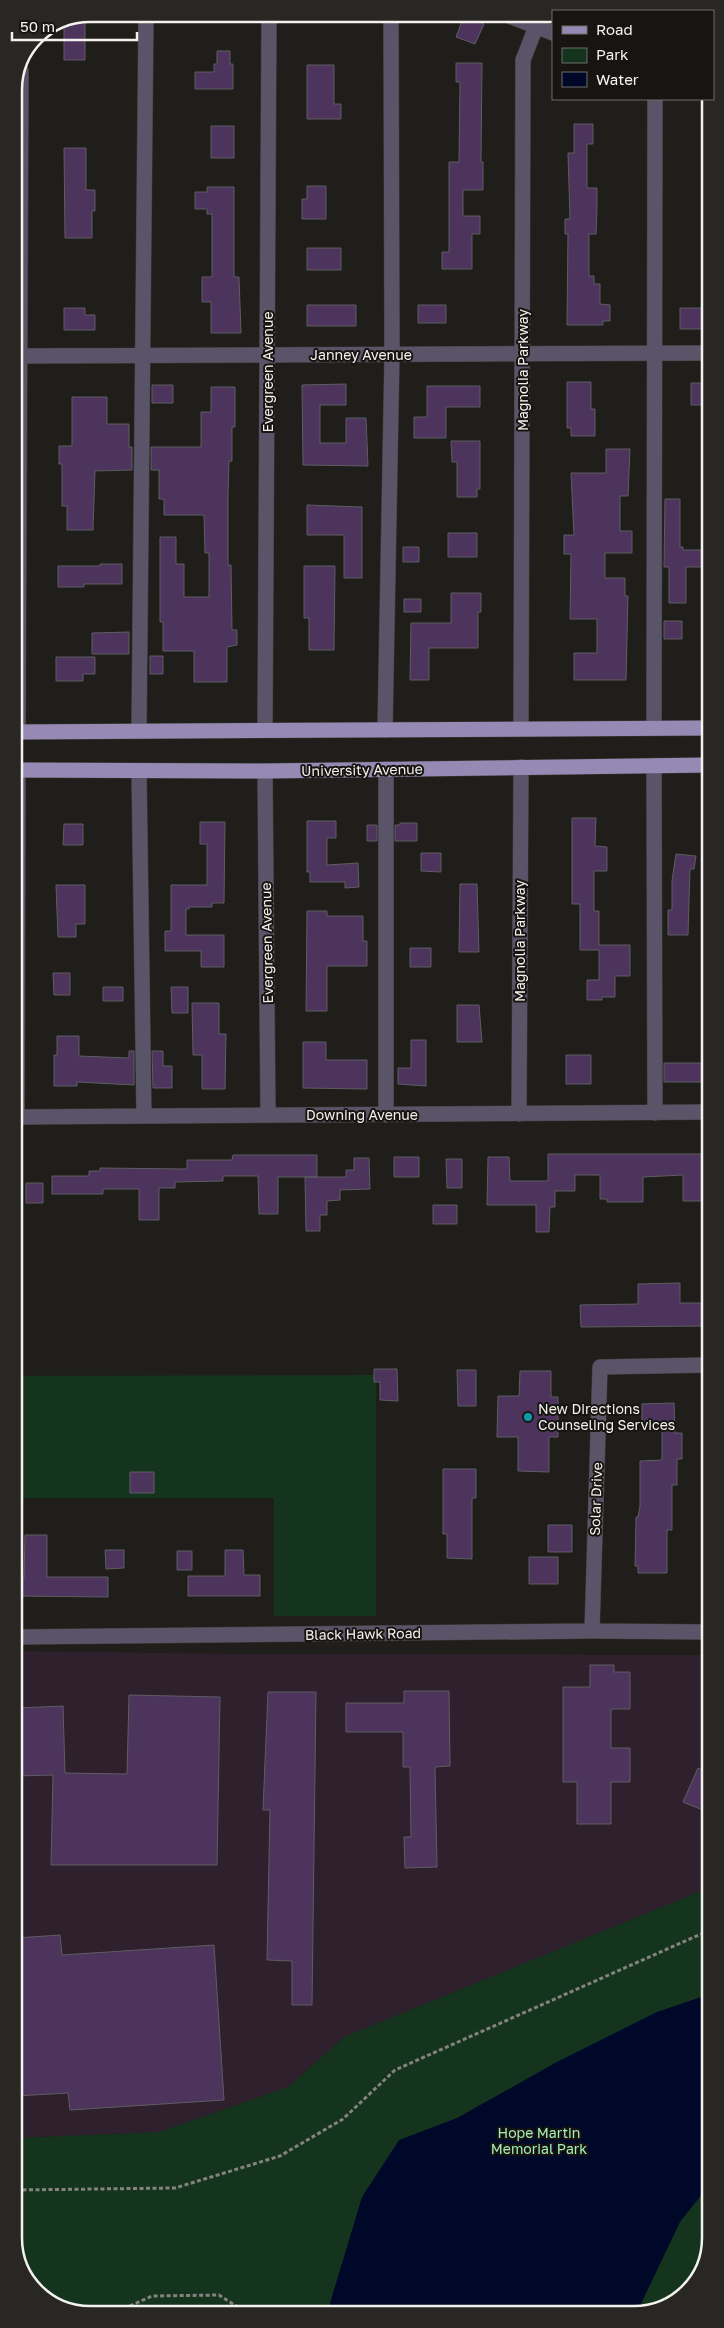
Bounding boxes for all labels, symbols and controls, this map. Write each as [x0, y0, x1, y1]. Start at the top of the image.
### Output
scale bar [12, 10, 138, 42]
legend [552, 10, 714, 100]
text: 50 m [20, 17, 55, 35]
text: Road [596, 20, 633, 38]
text: Park [596, 45, 629, 63]
text: Water [596, 70, 639, 88]
street label: Magnolia Parkway [514, 309, 531, 431]
street label: Evergreen Avenue [259, 311, 276, 433]
street label: Janney Avenue [310, 346, 412, 363]
street label: University Avenue [301, 760, 423, 779]
street label: Magnolia Parkway [511, 880, 528, 1002]
street label: Evergreen Avenue [257, 882, 276, 1004]
street label: Downing Avenue [306, 1106, 418, 1123]
place label: New Directions Counseling Services [538, 1400, 675, 1433]
marker: New Directions Counseling Services [522, 1411, 534, 1423]
street label: Solar Drive [586, 1462, 605, 1536]
street label: Black Hawk Road [305, 1624, 421, 1643]
park label: Hope Martin Memorial Park [491, 2124, 587, 2157]

